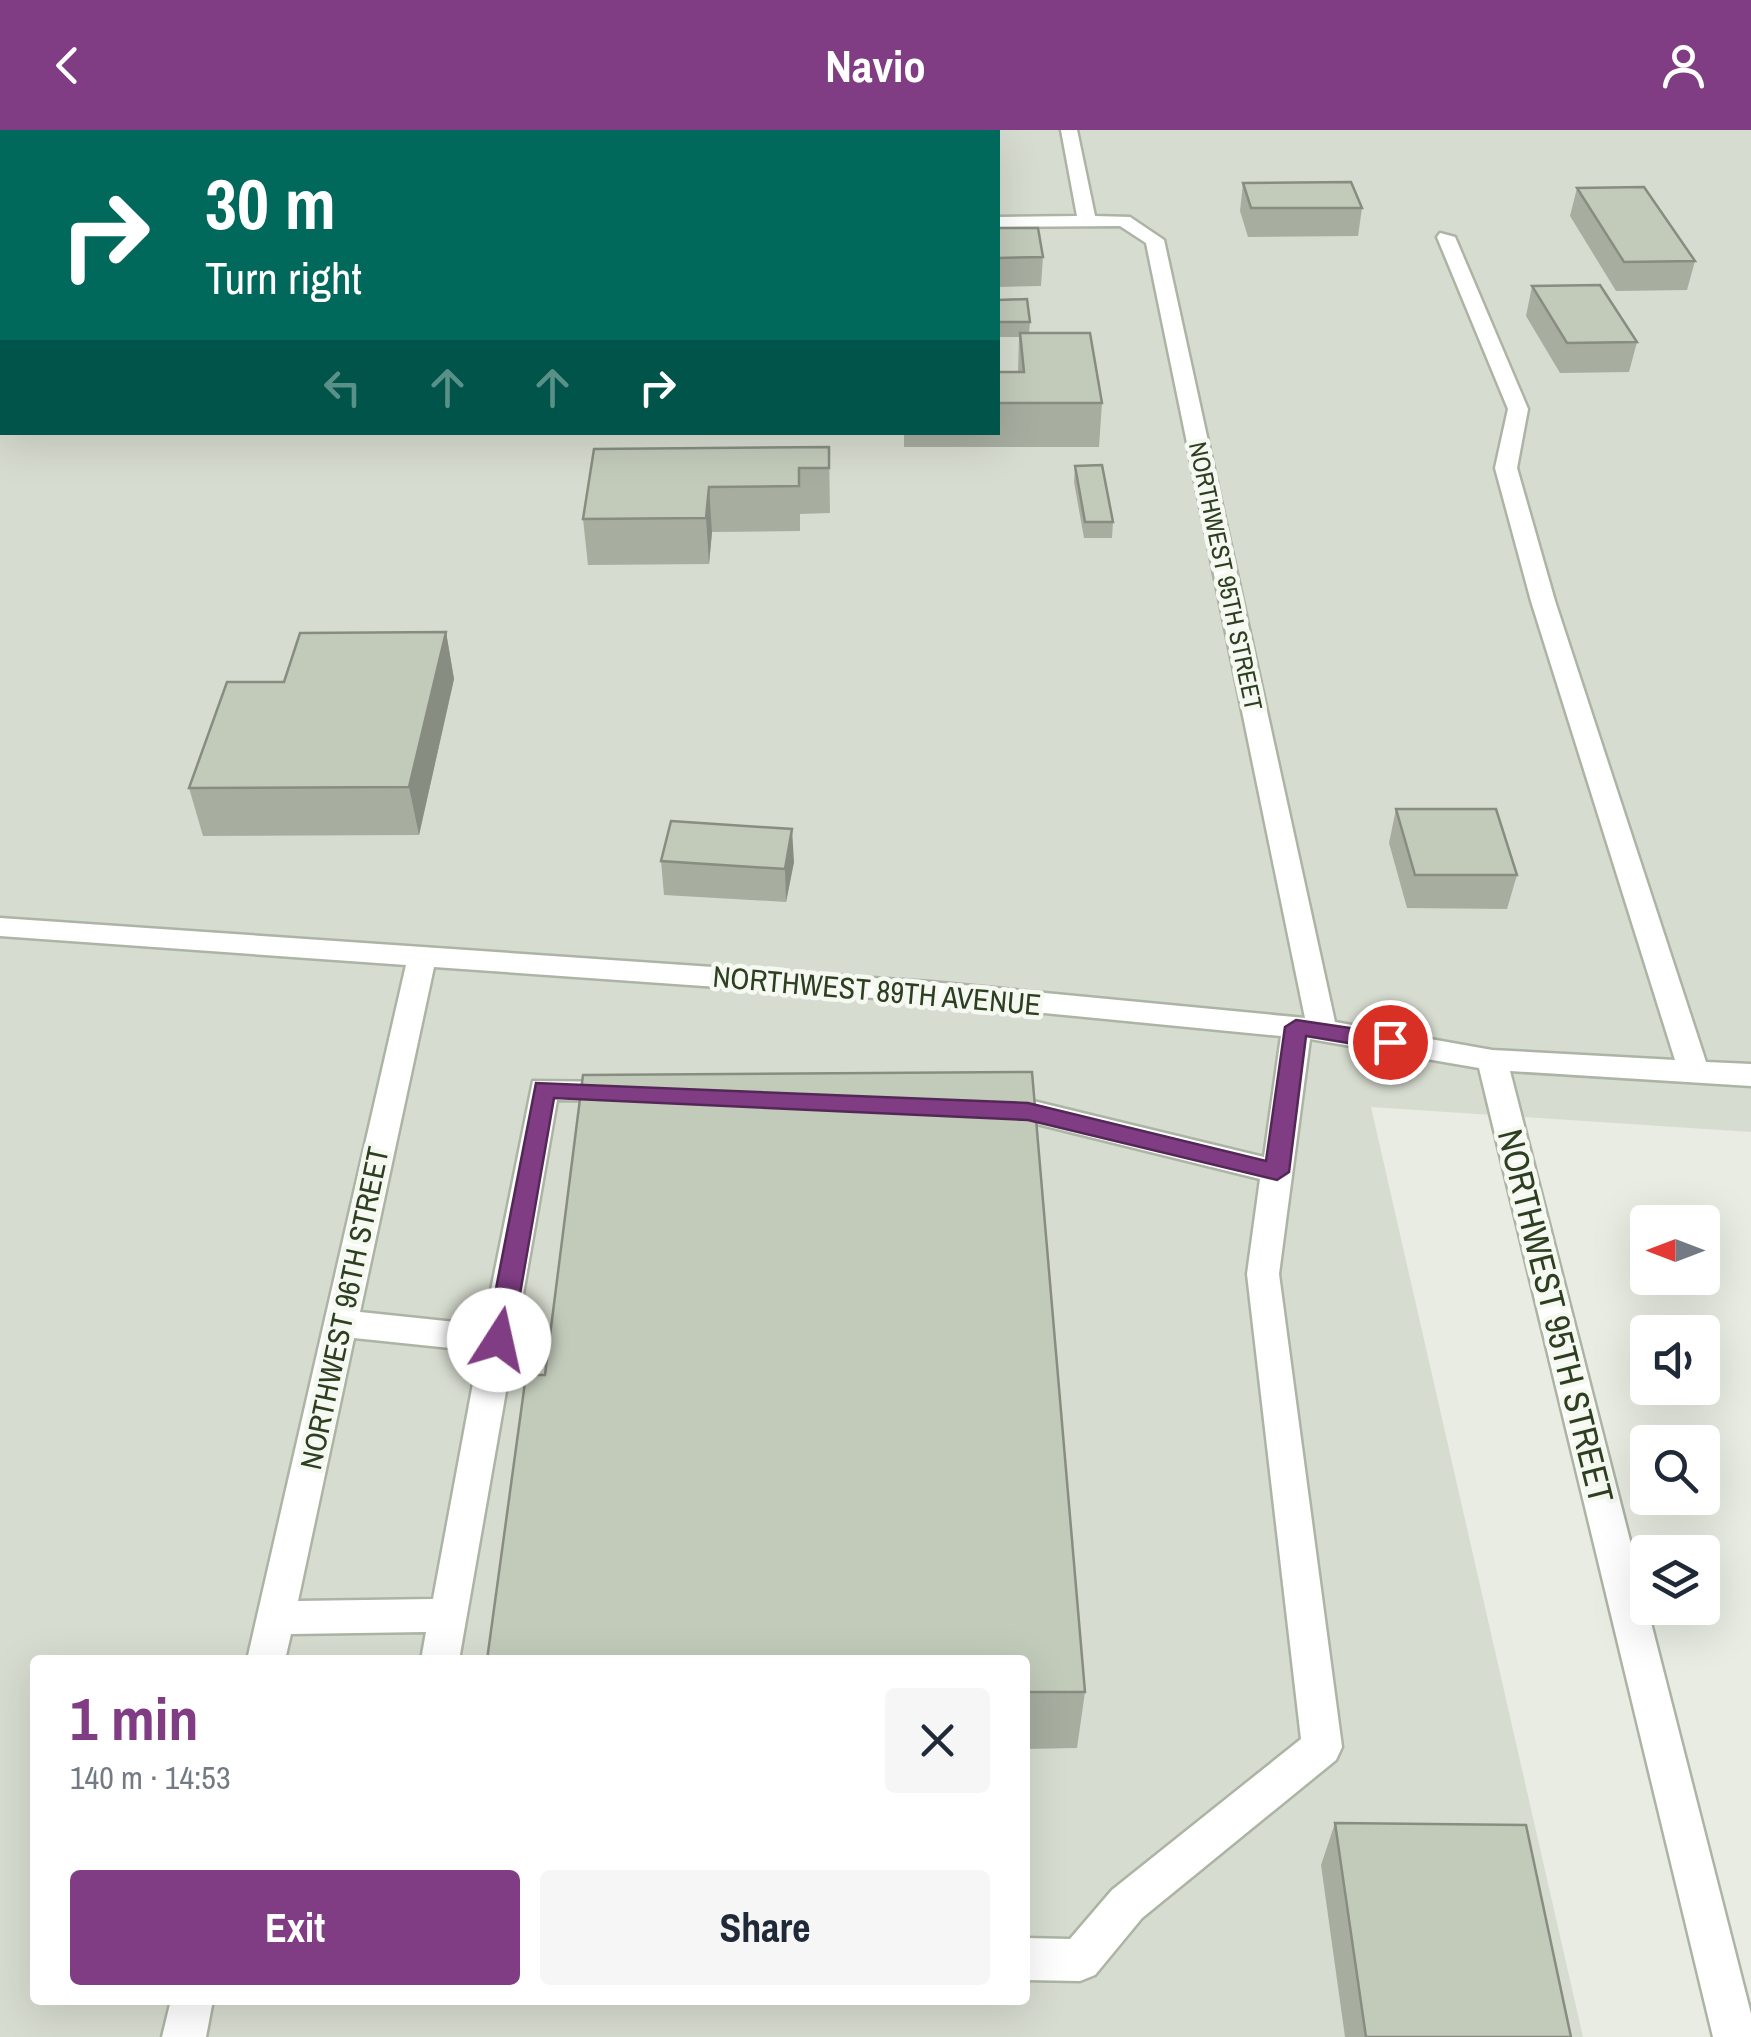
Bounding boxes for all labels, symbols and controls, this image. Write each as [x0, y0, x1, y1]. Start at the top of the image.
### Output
text: Navio [825, 35, 926, 96]
icon: back [40, 38, 95, 93]
icon: person [1656, 38, 1711, 93]
text: 30 m [205, 157, 336, 251]
icon: right [40, 170, 170, 300]
text: Turn right [205, 247, 362, 308]
icon: left [315, 360, 370, 415]
icon: ahead [420, 360, 475, 415]
icon: ahead [525, 360, 580, 415]
icon: right [630, 360, 685, 415]
street label: NORTHWEST 95TH STREET [1181, 439, 1271, 714]
street label: NORTHWEST 89TH AVENUE [711, 956, 1043, 1024]
pin [1348, 1000, 1433, 1085]
icon: arrive [1363, 1015, 1418, 1070]
street label: NORTHWEST 95TH STREET [1487, 1124, 1625, 1508]
street label: NORTHWEST 96TH STREET [290, 1143, 398, 1473]
north arrow [1630, 1205, 1720, 1295]
map controls [1630, 1205, 1720, 1625]
position arrow [447, 1288, 551, 1392]
button: sound [1630, 1315, 1720, 1405]
button: search [1630, 1425, 1720, 1515]
button: layers [1630, 1535, 1720, 1625]
text: 1 min [70, 1678, 199, 1759]
button: close [885, 1688, 990, 1793]
text: 140 m · 14:53 [70, 1756, 230, 1799]
button: Exit [70, 1870, 520, 1985]
button: Share [540, 1870, 990, 1985]

